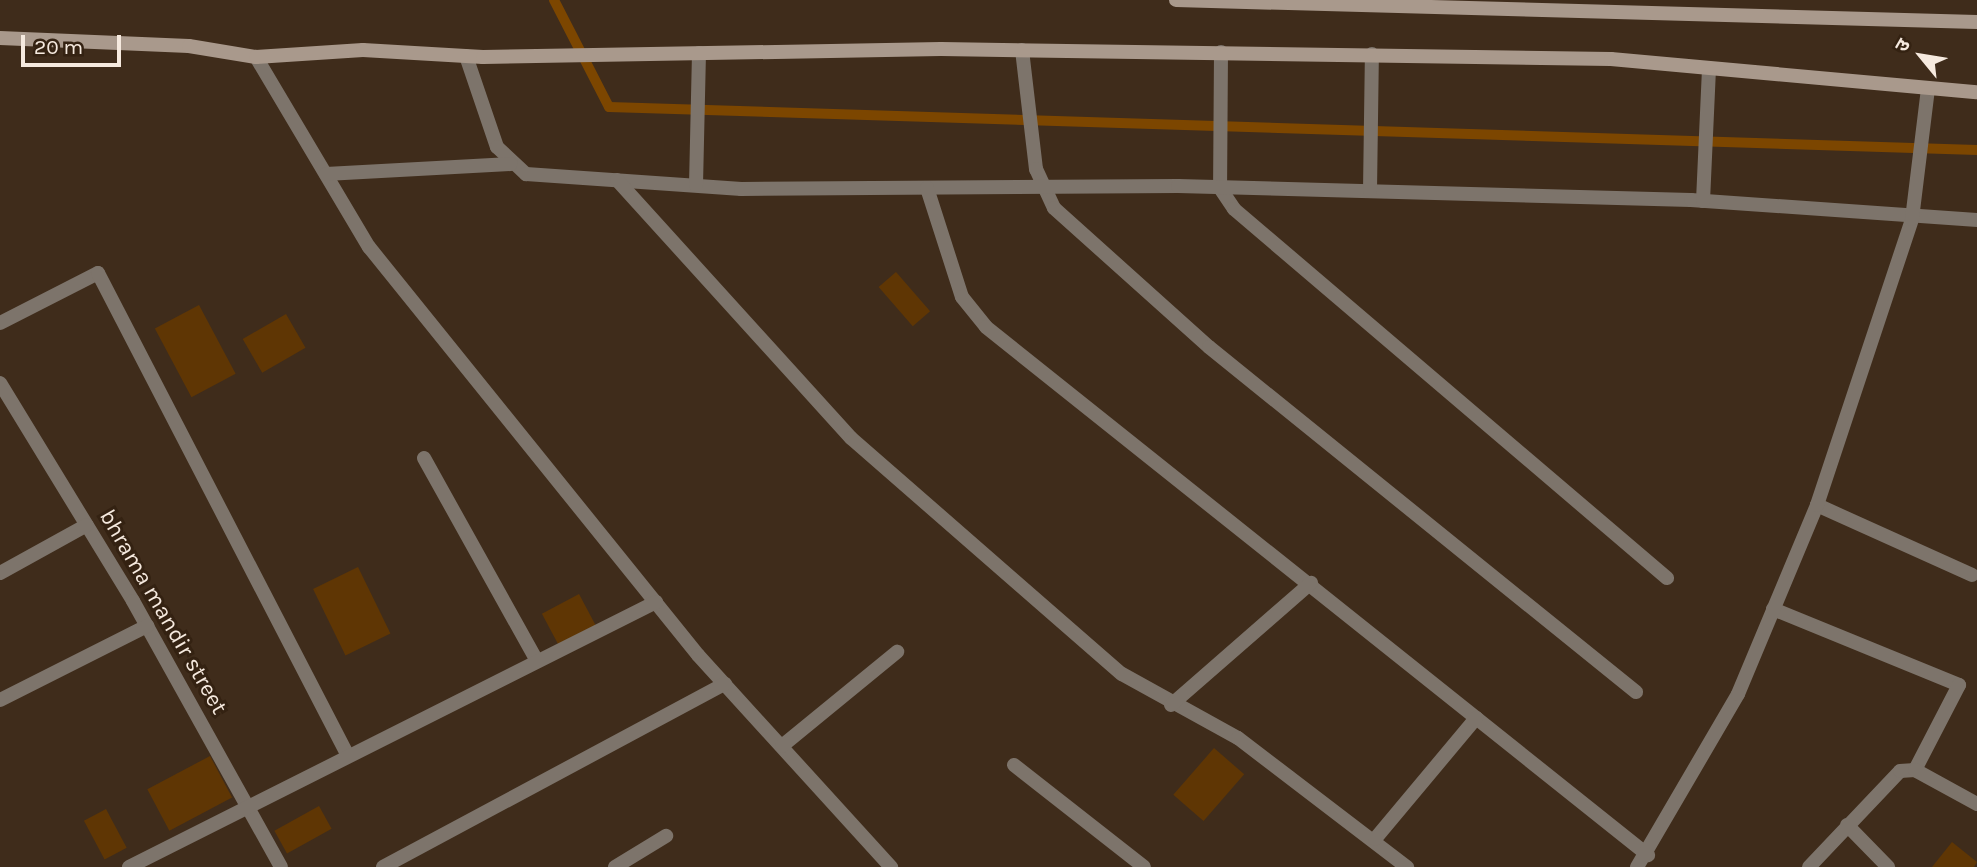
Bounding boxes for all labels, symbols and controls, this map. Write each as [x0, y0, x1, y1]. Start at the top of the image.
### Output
scale bar [24, 21, 124, 65]
north arrow [1886, 21, 1956, 91]
text: 20 m [34, 35, 83, 59]
text: उ [1891, 35, 1915, 56]
street label: bhrama mandir street [93, 505, 233, 719]

